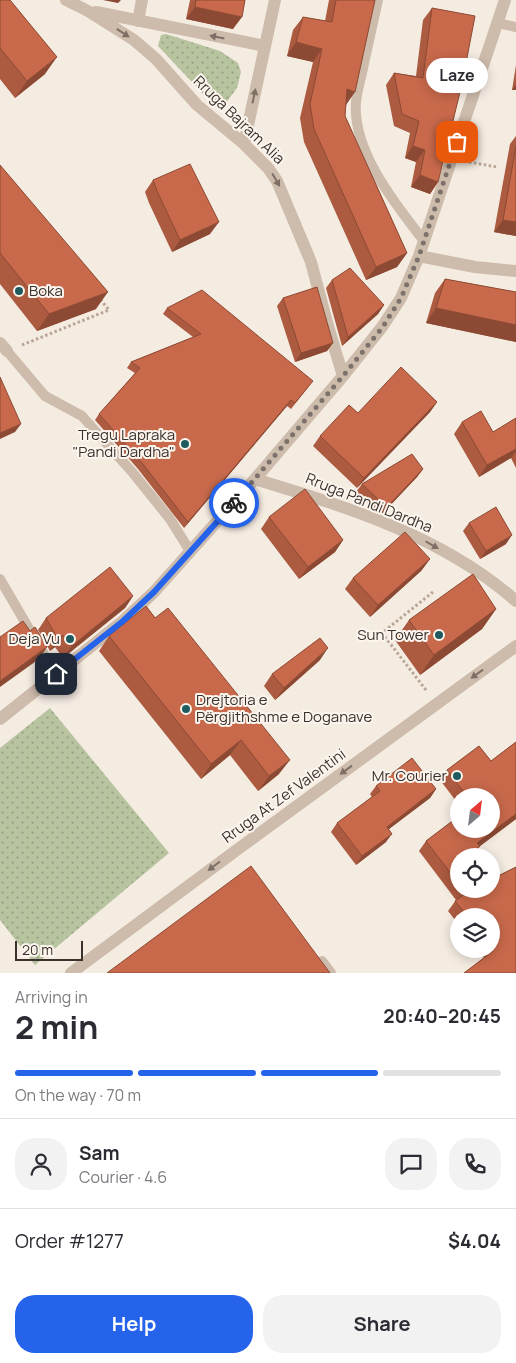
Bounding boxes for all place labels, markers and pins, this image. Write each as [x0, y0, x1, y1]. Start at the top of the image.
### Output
callout: Laze [426, 57, 488, 92]
pin [436, 121, 478, 163]
place label: Boka [29, 280, 63, 301]
marker: Boka [13, 285, 25, 297]
place label: Tregu Lapraka "Pandi Dardha" [72, 424, 175, 462]
marker: Tregu Lapraka "Pandi Dardha" [179, 438, 191, 450]
place label: Sun Tower [357, 624, 430, 645]
place label: Deja Vu [9, 628, 60, 649]
marker: Sun Tower [433, 629, 445, 641]
marker: Deja Vu [64, 633, 76, 645]
pin [35, 653, 77, 695]
place label: Drejtoria e Përgjithshme e Doganave [196, 689, 372, 727]
marker: Drejtoria e Përgjithshme e Doganave [180, 703, 192, 715]
place label: Mr. Courier [372, 765, 448, 786]
marker: Mr. Courier [451, 770, 463, 782]

